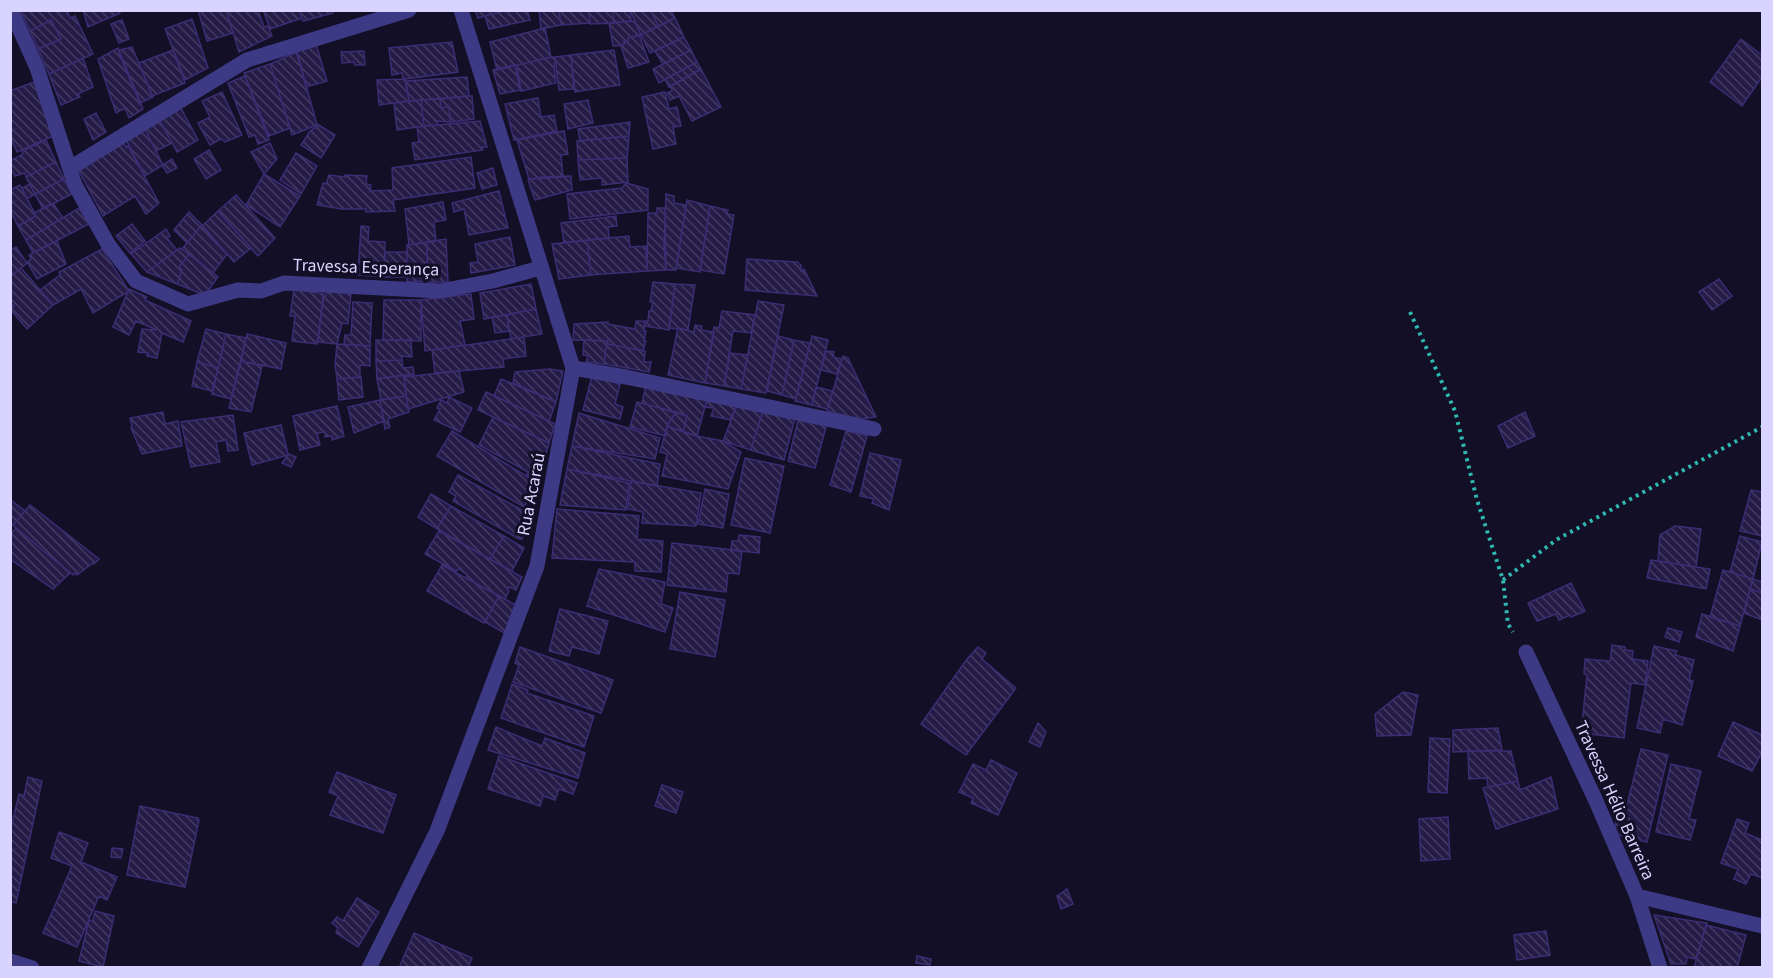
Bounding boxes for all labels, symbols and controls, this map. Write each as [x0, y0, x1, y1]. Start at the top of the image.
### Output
street label: Travessa Esperança [292, 252, 440, 283]
street label: Rua Acaraú [511, 450, 552, 538]
street label: Travessa Hélio Barreira [1568, 717, 1661, 884]

